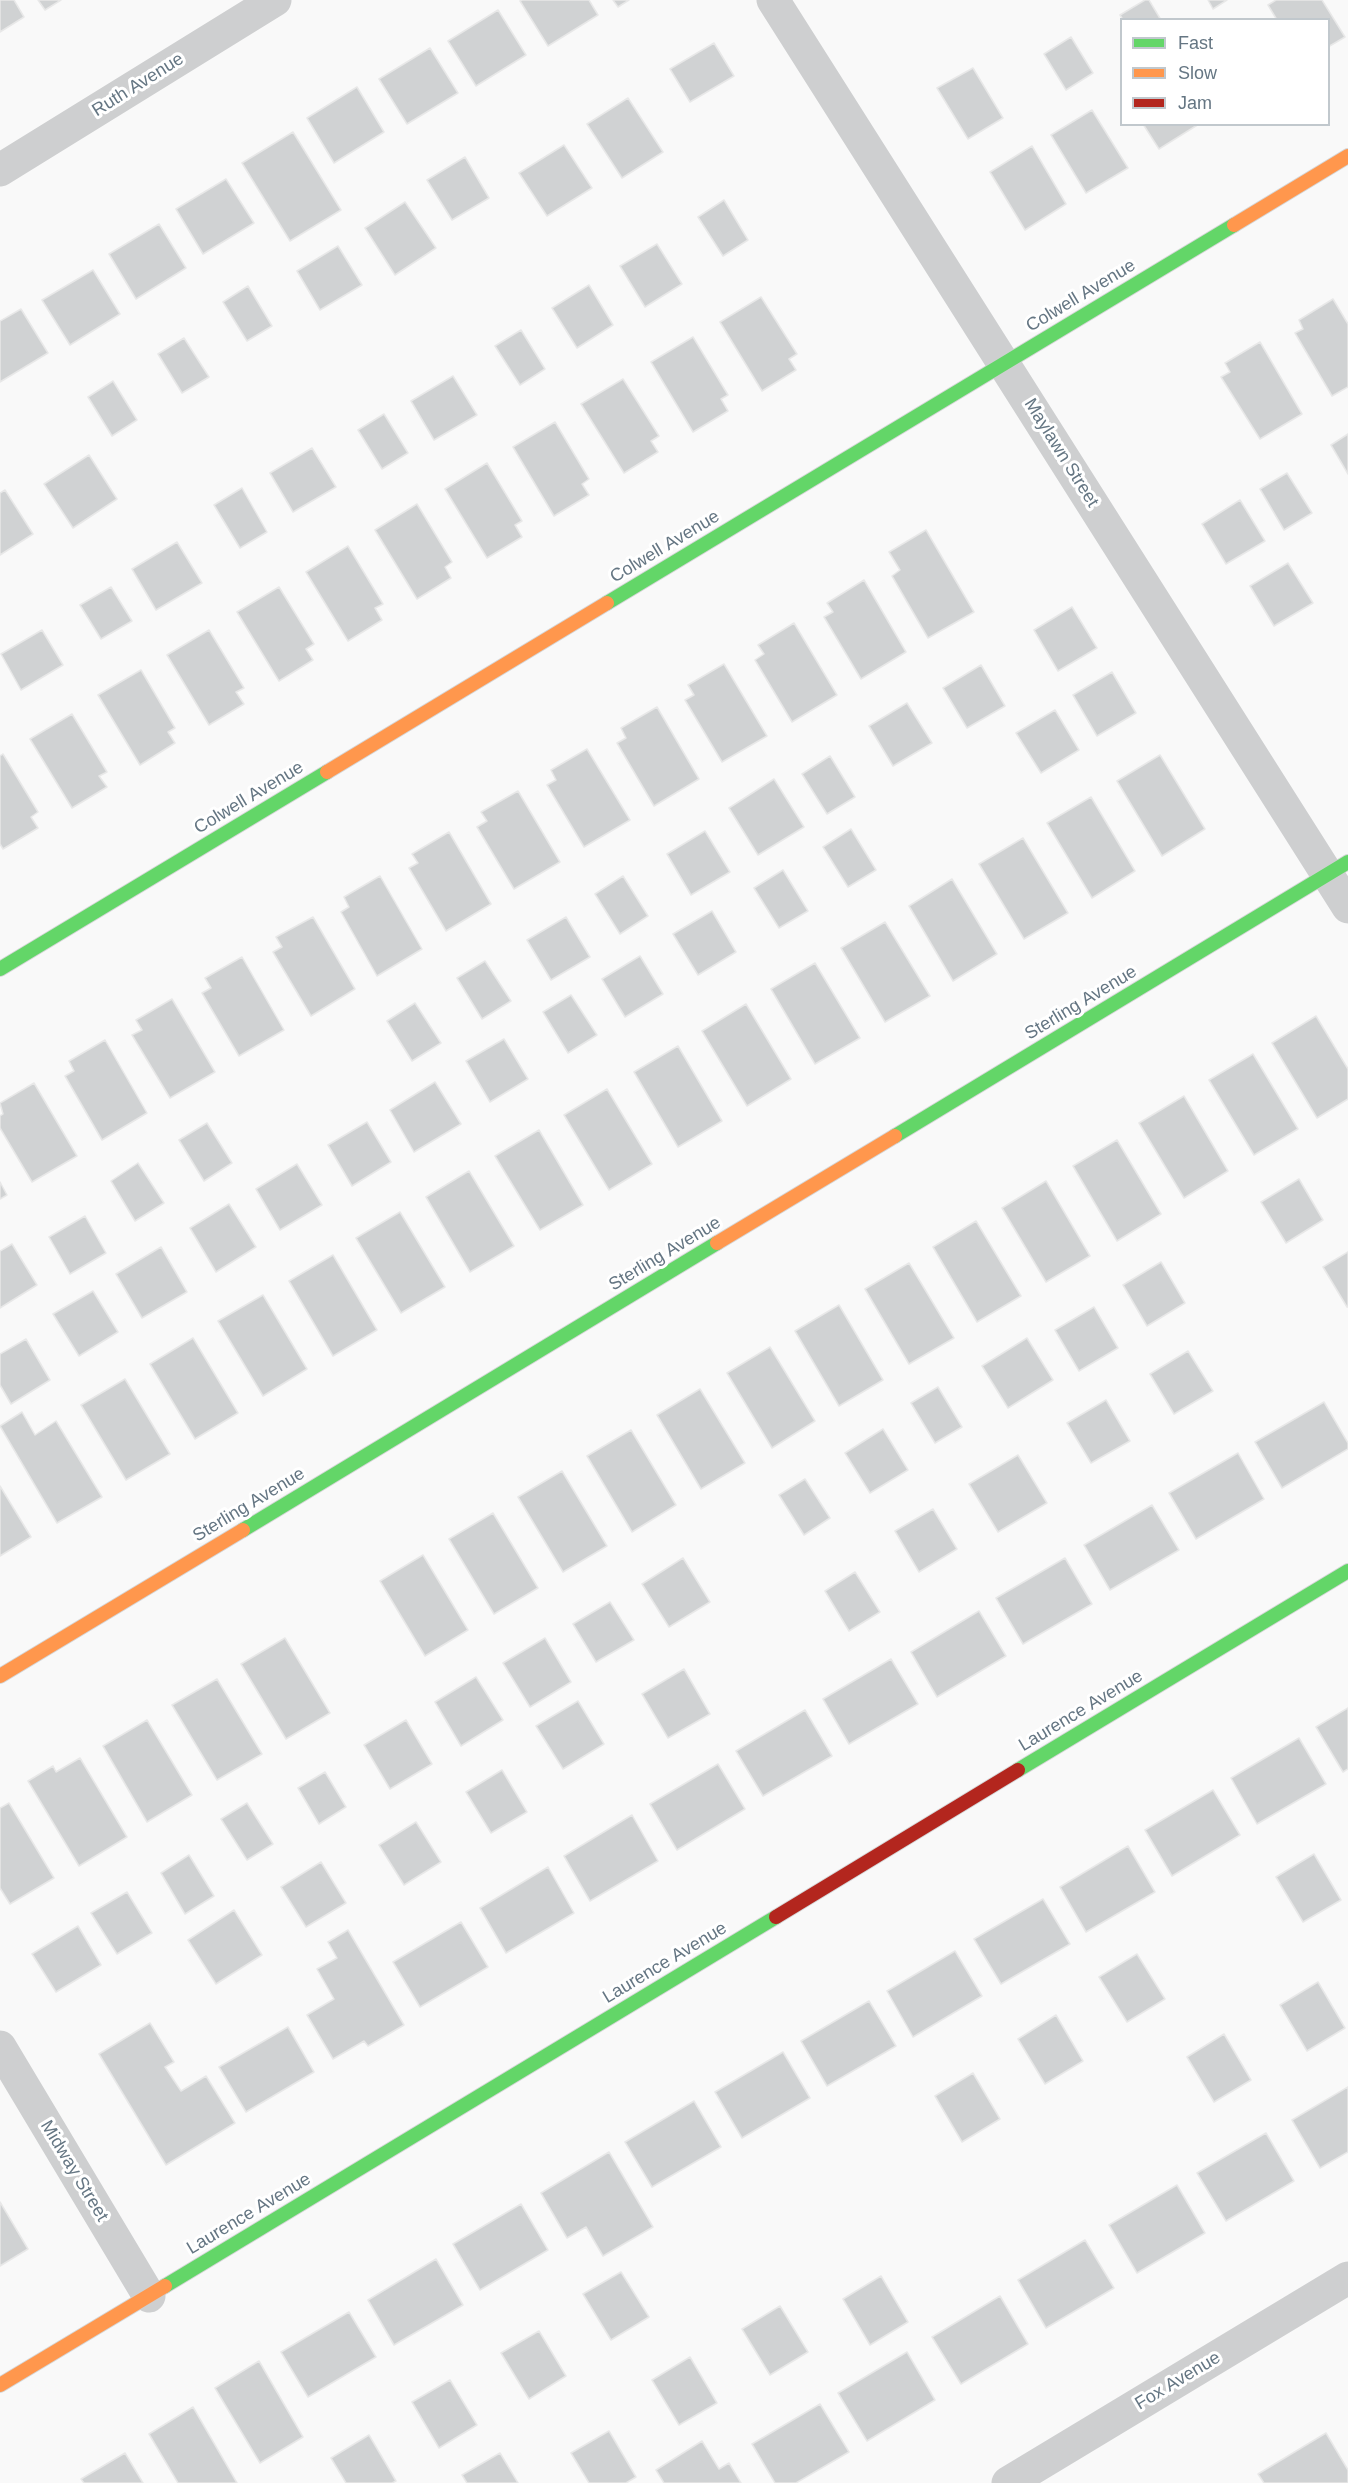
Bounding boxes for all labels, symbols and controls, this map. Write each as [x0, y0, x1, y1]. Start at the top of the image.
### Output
legend [1120, 18, 1330, 126]
text: Fast [1178, 33, 1213, 53]
street label: Ruth Avenue [88, 48, 188, 122]
text: Slow [1178, 63, 1217, 83]
text: Jam [1178, 93, 1212, 113]
street label: Colwell Avenue [1022, 255, 1140, 337]
street label: Maylawn Street [1019, 395, 1103, 511]
street label: Colwell Avenue [606, 506, 724, 588]
street label: Colwell Avenue [190, 757, 308, 839]
street label: Sterling Avenue [1021, 961, 1141, 1045]
street label: Sterling Avenue [605, 1212, 725, 1296]
street label: Sterling Avenue [189, 1463, 309, 1547]
street label: Laurence Avenue [1015, 1665, 1147, 1757]
street label: Laurence Avenue [599, 1917, 731, 2009]
street label: Midway Street [35, 2117, 113, 2225]
street label: Laurence Avenue [183, 2168, 315, 2260]
street label: Fox Avenue [1131, 2347, 1225, 2415]

